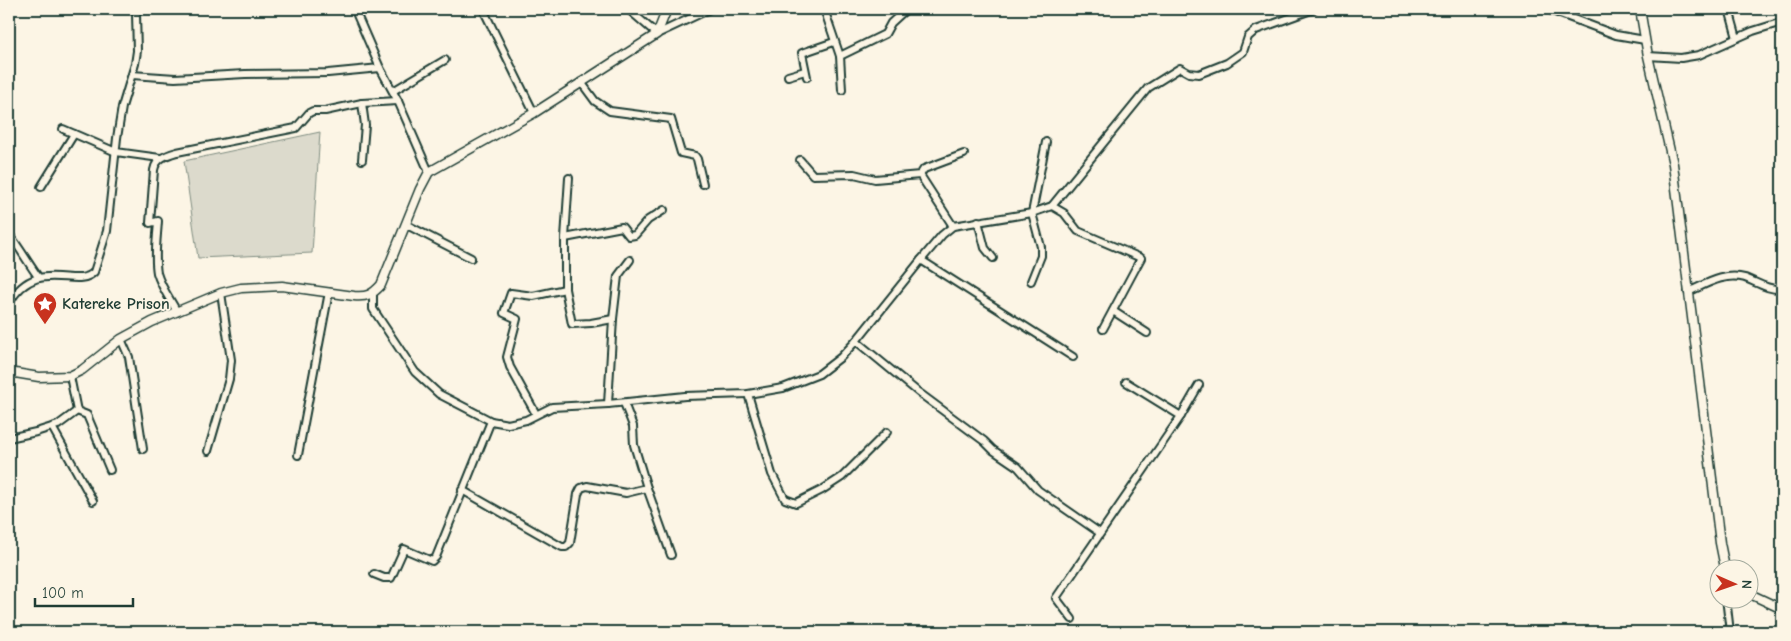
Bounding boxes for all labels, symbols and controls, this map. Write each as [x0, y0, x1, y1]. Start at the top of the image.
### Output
place icon: Katereke Prison [32, 291, 58, 325]
place label: Katereke Prison [62, 295, 170, 313]
north arrow [1708, 558, 1758, 608]
scale bar [35, 576, 132, 608]
text: N [1738, 580, 1755, 589]
text: 100 m [42, 584, 84, 602]

